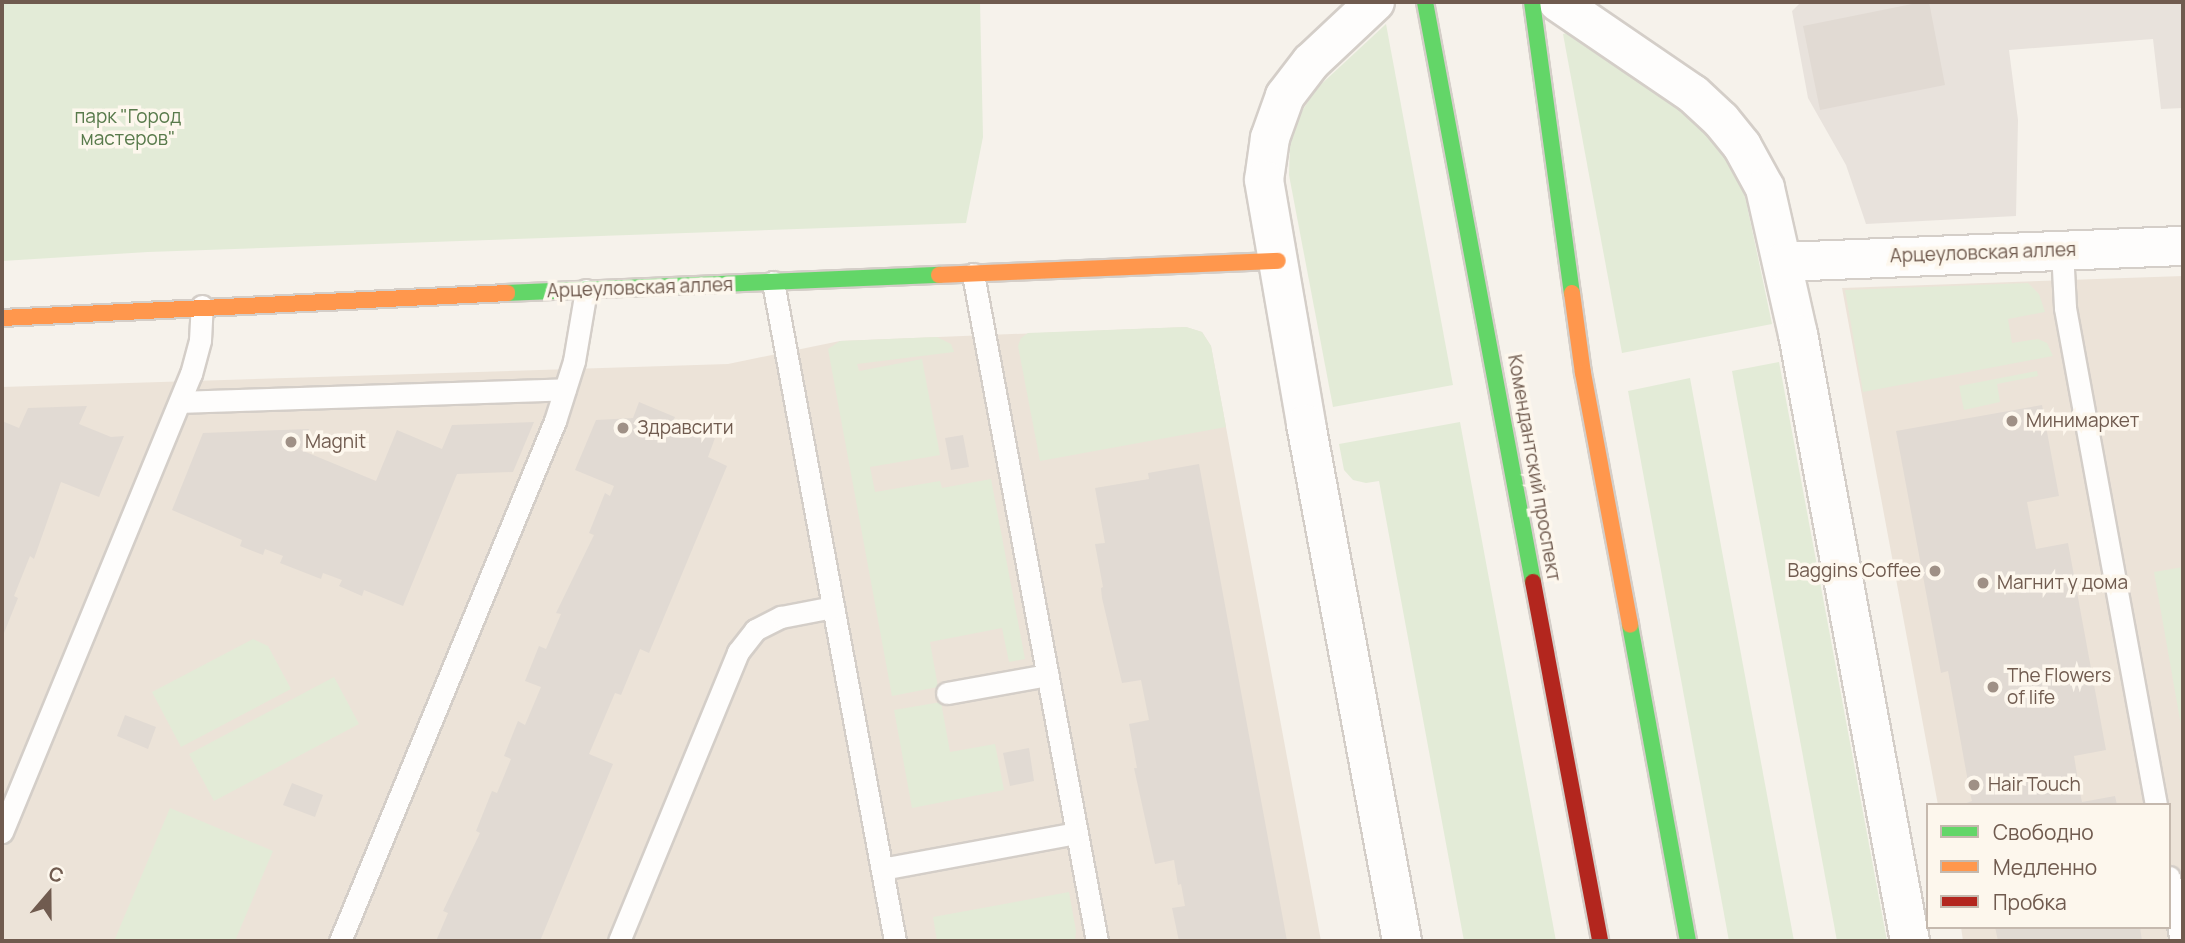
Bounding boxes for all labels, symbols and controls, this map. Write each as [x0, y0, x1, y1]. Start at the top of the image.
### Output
park label: парк "Город мастеров" [75, 106, 181, 150]
street label: Арцеуловская аллея [1889, 238, 2077, 268]
street label: Арцеуловская аллея [546, 273, 734, 303]
street label: Комендантский проспект [1503, 353, 1565, 583]
place label: Минимаркет [2026, 410, 2139, 432]
marker: Минимаркет [2004, 413, 2020, 429]
place label: Здравсити [637, 417, 733, 439]
marker: Здравсити [615, 420, 631, 436]
place label: Magnit [305, 431, 366, 453]
marker: Magnit [283, 434, 299, 450]
place label: Baggins Coffee [1788, 560, 1921, 582]
marker: Baggins Coffee [1927, 563, 1943, 579]
place label: Магнит у дома [1997, 572, 2128, 594]
marker: Магнит у дома [1975, 575, 1991, 591]
place label: The Flowers of life [2007, 665, 2111, 709]
marker: The Flowers of life [1985, 679, 2001, 695]
place label: Hair Touch [1988, 774, 2081, 796]
marker: Hair Touch [1966, 777, 1982, 793]
legend [1926, 803, 2171, 929]
text: Свободно [1993, 818, 2094, 846]
text: Медленно [1993, 853, 2097, 881]
north arrow [14, 859, 84, 929]
text: С [45, 860, 67, 889]
text: Пробка [1993, 888, 2067, 916]

